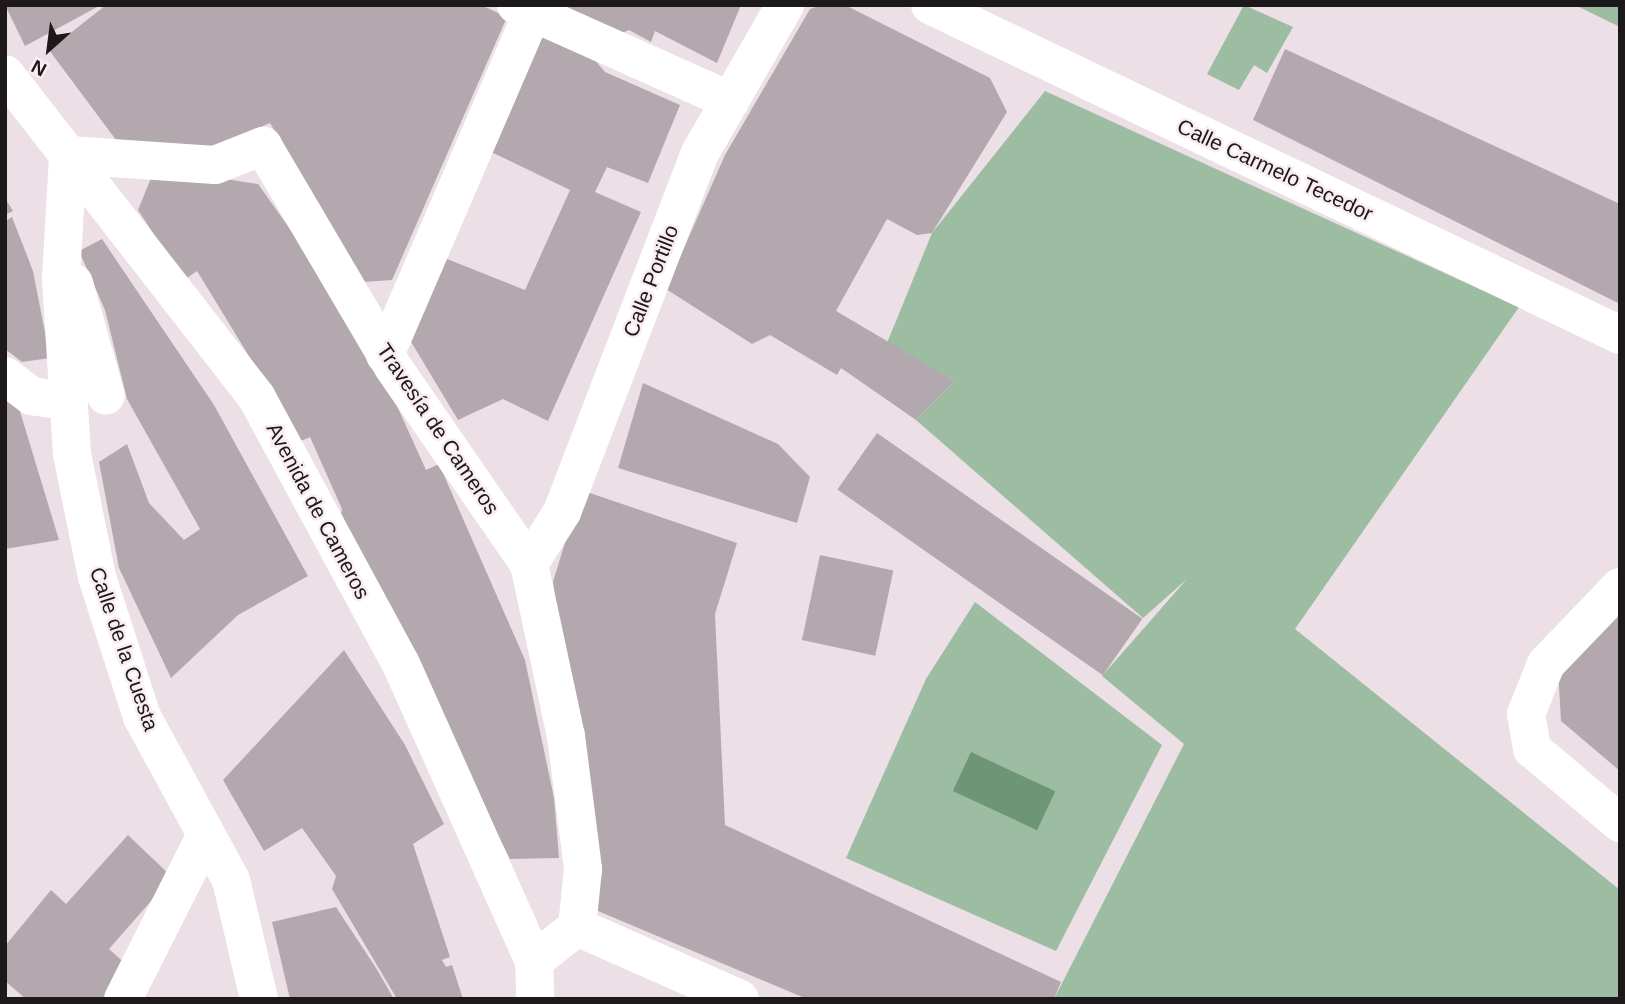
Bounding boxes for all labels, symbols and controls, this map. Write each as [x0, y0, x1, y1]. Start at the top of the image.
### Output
north arrow [14, 14, 84, 84]
text: N [28, 55, 50, 80]
street label: Calle Carmelo Tecedor [1173, 113, 1377, 227]
street label: Calle Portillo [618, 221, 684, 341]
street label: Travesía de Cameros [371, 339, 505, 519]
street label: Avenida de Cameros [261, 419, 375, 603]
street label: Calle de la Cuesta [84, 564, 164, 734]

